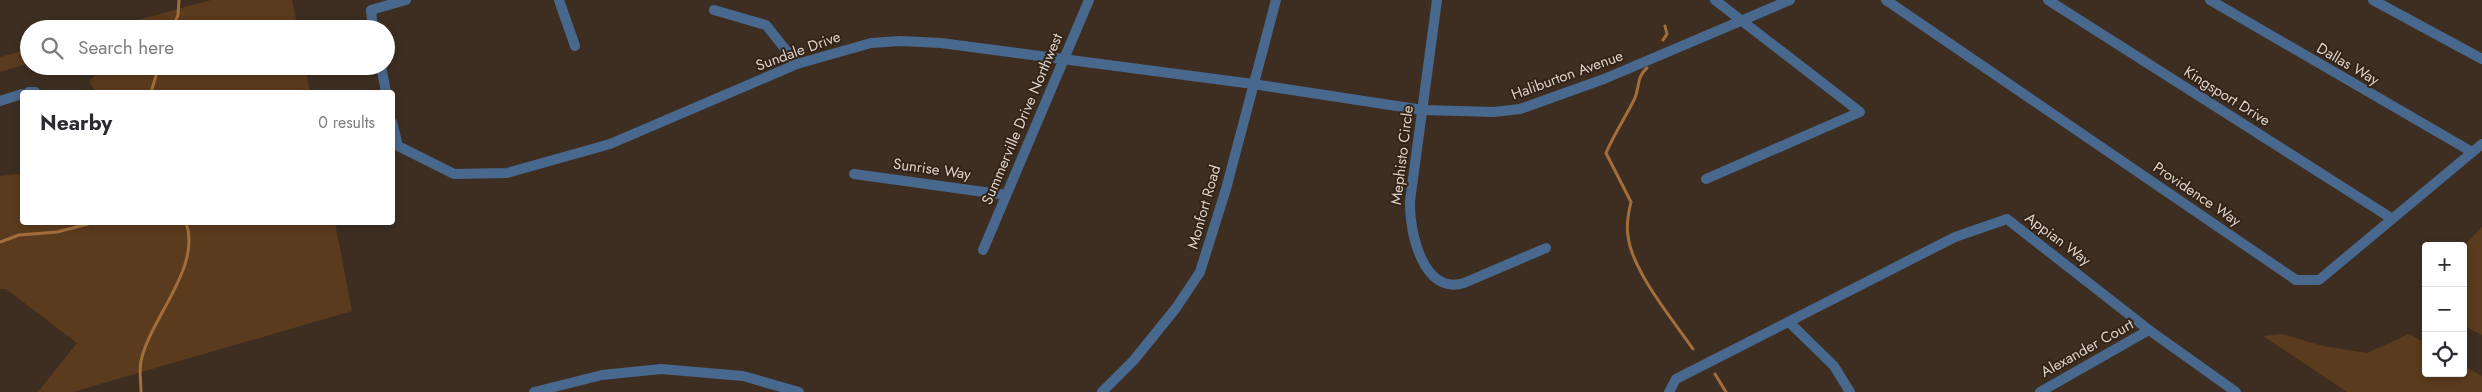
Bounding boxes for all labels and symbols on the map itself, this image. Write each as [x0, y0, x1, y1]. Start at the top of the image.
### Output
street label: Sundale Drive [753, 25, 844, 77]
street label: Summerville Drive Northwest [976, 30, 1068, 208]
street label: Dallas Way [2313, 37, 2384, 91]
street label: Haliburton Avenue [1508, 44, 1626, 105]
street label: Kingsport Drive [2180, 61, 2275, 131]
street label: Mephisto Circle [1385, 104, 1419, 206]
street label: Sunrise Way [892, 153, 973, 185]
street label: Providence Way [2149, 156, 2246, 232]
street label: Monfort Road [1182, 162, 1226, 252]
street label: Appian Way [2020, 207, 2096, 271]
street label: Alexander Court [2037, 313, 2138, 383]

